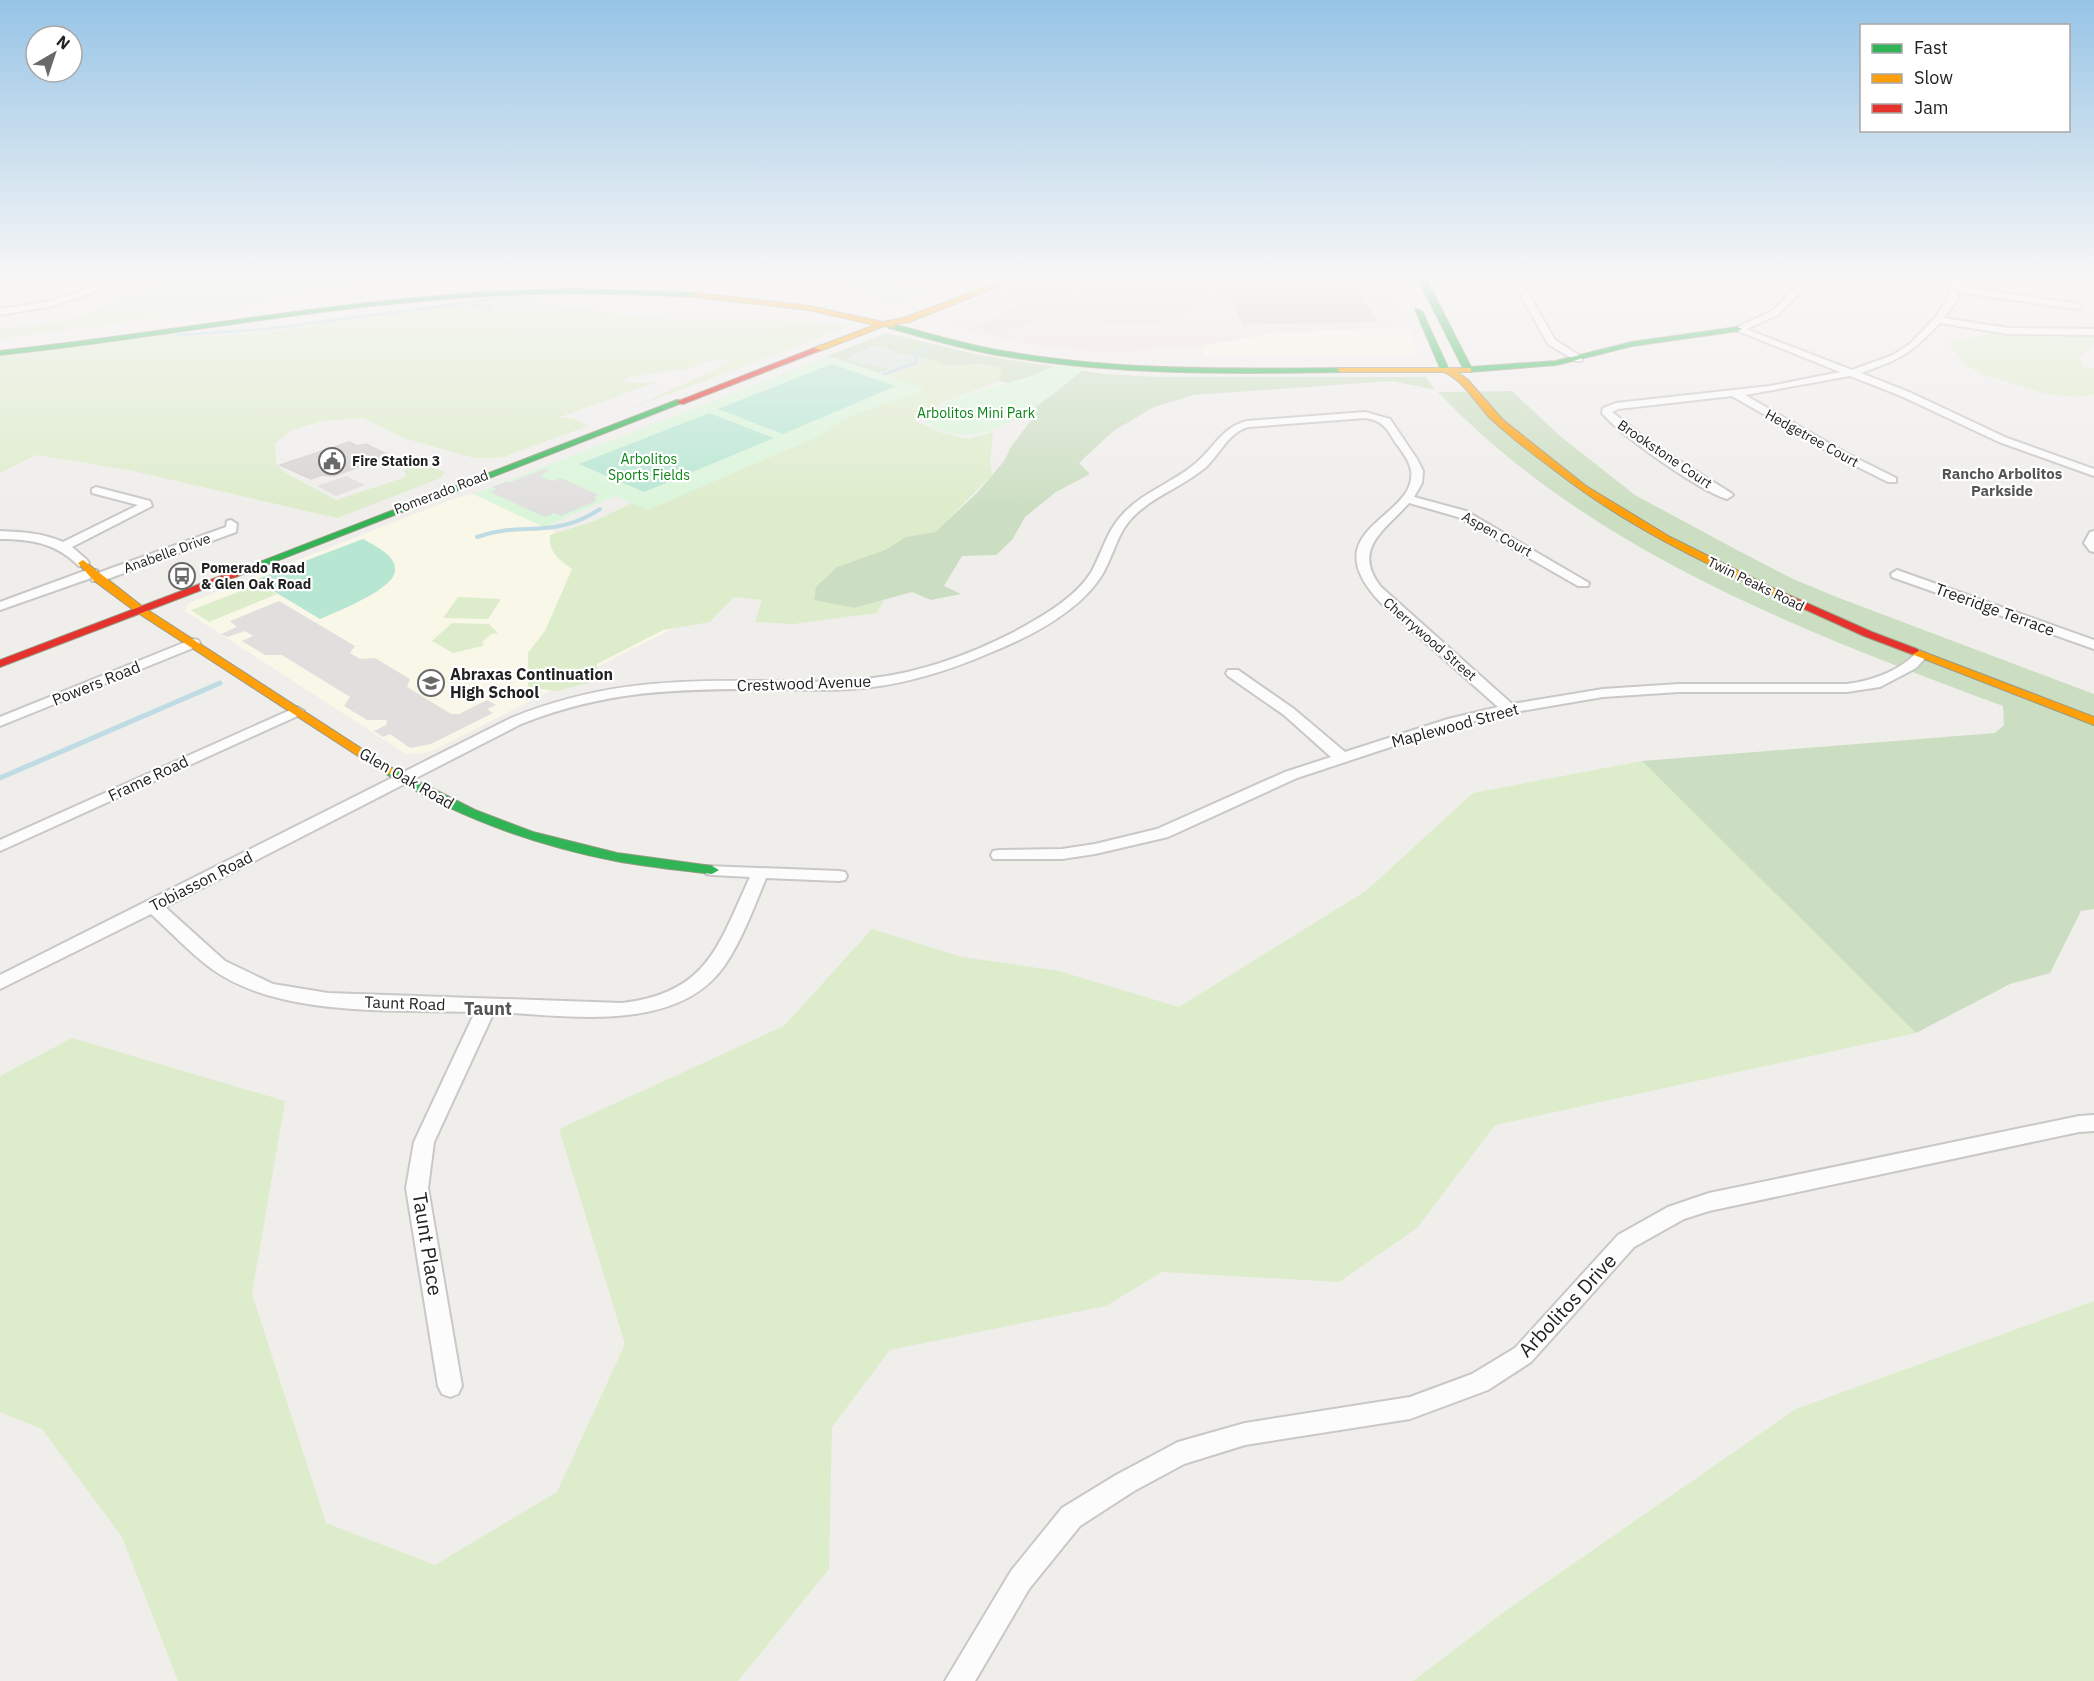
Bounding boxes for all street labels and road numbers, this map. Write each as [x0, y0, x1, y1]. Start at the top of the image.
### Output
street label: Hedgetree Court [1762, 405, 1862, 471]
street label: Brookstone Court [1614, 416, 1716, 492]
street label: Pomerado Road [391, 466, 491, 518]
street label: Aspen Court [1459, 507, 1535, 561]
street label: Anabelle Drive [121, 529, 213, 577]
street label: Twin Peaks Road [1704, 553, 1808, 615]
street label: Treeridge Terrace [1933, 578, 2058, 640]
street label: Cherrywood Street [1380, 594, 1480, 685]
street label: Powers Road [49, 656, 143, 710]
street label: Crestwood Avenue [736, 671, 872, 695]
street label: Maplewood Street [1389, 698, 1521, 752]
street label: Glen Oak Road [356, 743, 458, 813]
street label: Frame Road [105, 751, 191, 805]
street label: Tobiasson Road [146, 846, 256, 916]
street label: Taunt Road [364, 992, 446, 1014]
street label: Taunt Place [407, 1190, 449, 1298]
street label: Arbolitos Drive [1512, 1247, 1622, 1363]

